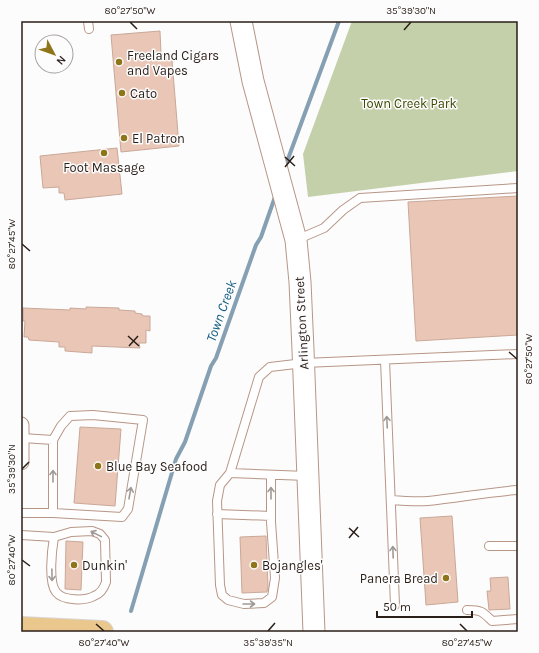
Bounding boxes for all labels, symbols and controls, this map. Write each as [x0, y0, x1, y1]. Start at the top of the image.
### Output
text: 80°27'50"W [105, 5, 156, 17]
text: 35°39'30"N [386, 5, 436, 17]
north arrow [34, 34, 74, 74]
place label: Freeland Cigars and Vapes [127, 48, 219, 78]
text: N [54, 53, 69, 67]
marker: Freeland Cigars and Vapes [114, 57, 124, 67]
place label: Cato [130, 86, 157, 101]
marker: Cato [117, 88, 127, 98]
park label: Town Creek Park [361, 96, 457, 111]
place label: El Patron [132, 131, 185, 146]
marker: El Patron [119, 133, 129, 143]
marker: Foot Massage [99, 148, 109, 158]
place label: Foot Massage [63, 160, 145, 175]
text: 80°27'45"W [6, 219, 18, 269]
street label: Arlington Street [292, 276, 311, 370]
water label: Town Creek [202, 277, 241, 344]
text: 80°27'50"W [523, 333, 535, 384]
one-way arrow [384, 416, 391, 429]
text: 35°39'30"N [6, 444, 18, 494]
place label: Blue Bay Seafood [106, 459, 208, 474]
marker: Blue Bay Seafood [93, 461, 103, 471]
one-way arrow [49, 470, 57, 483]
one-way arrow [127, 487, 135, 500]
one-way arrow [267, 487, 275, 500]
one-way arrow [90, 530, 102, 537]
text: 80°27'40"W [6, 535, 18, 585]
one-way arrow [389, 546, 397, 559]
place label: Dunkin' [82, 558, 127, 573]
place label: Bojangles' [262, 558, 323, 573]
marker: Dunkin' [69, 560, 79, 570]
marker: Bojangles' [249, 560, 259, 570]
one-way arrow [48, 568, 56, 581]
place label: Panera Bread [360, 571, 438, 586]
marker: Panera Bread [441, 573, 451, 583]
scale bar [377, 593, 472, 619]
one-way arrow [242, 600, 255, 608]
text: 50 m [383, 600, 411, 614]
text: 80°27'40"W [79, 637, 129, 649]
text: 35°39'35"N [243, 637, 293, 649]
text: 80°27'45"W [442, 637, 492, 649]

